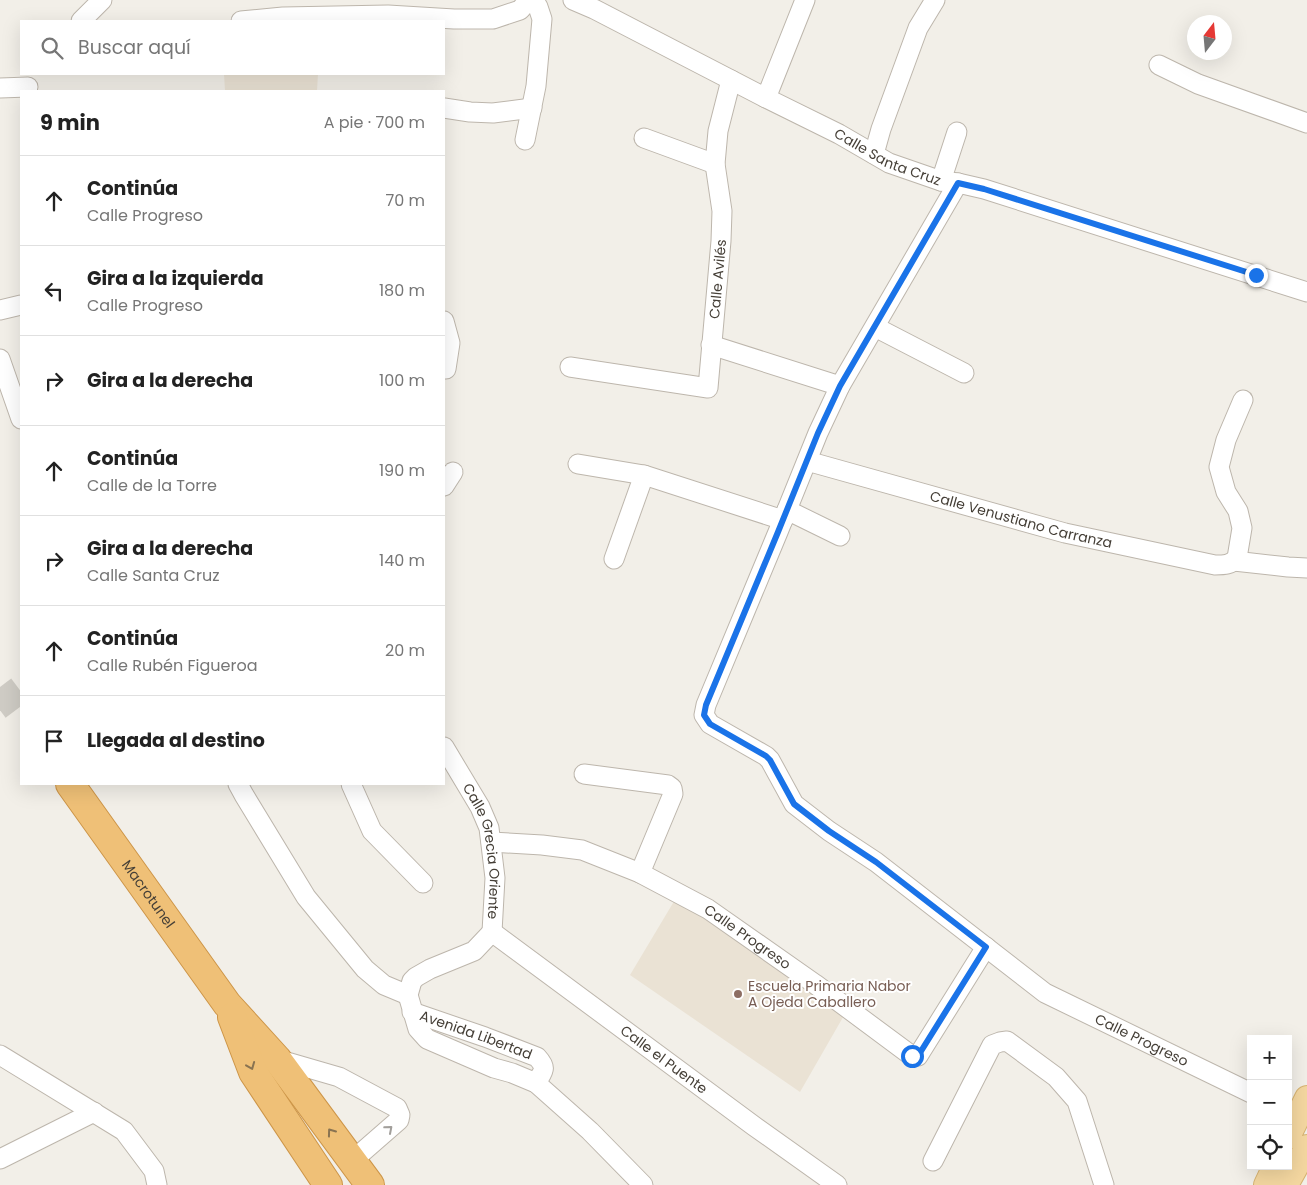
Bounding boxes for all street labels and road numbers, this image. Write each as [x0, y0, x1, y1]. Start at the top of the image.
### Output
street label: Calle Santa Cruz [831, 123, 944, 190]
street label: Calle Avilés [704, 238, 731, 320]
street label: Calle Venustiano Carranza [928, 486, 1114, 553]
street label: Calle Grecia Oriente [458, 779, 505, 920]
street label: Macrotunel [117, 856, 180, 932]
street label: Calle Progreso [700, 899, 795, 974]
street label: Avenida Libertad [417, 1005, 535, 1064]
street label: Calle Progreso [1092, 1009, 1192, 1071]
street label: Calle el Puente [616, 1020, 712, 1099]

